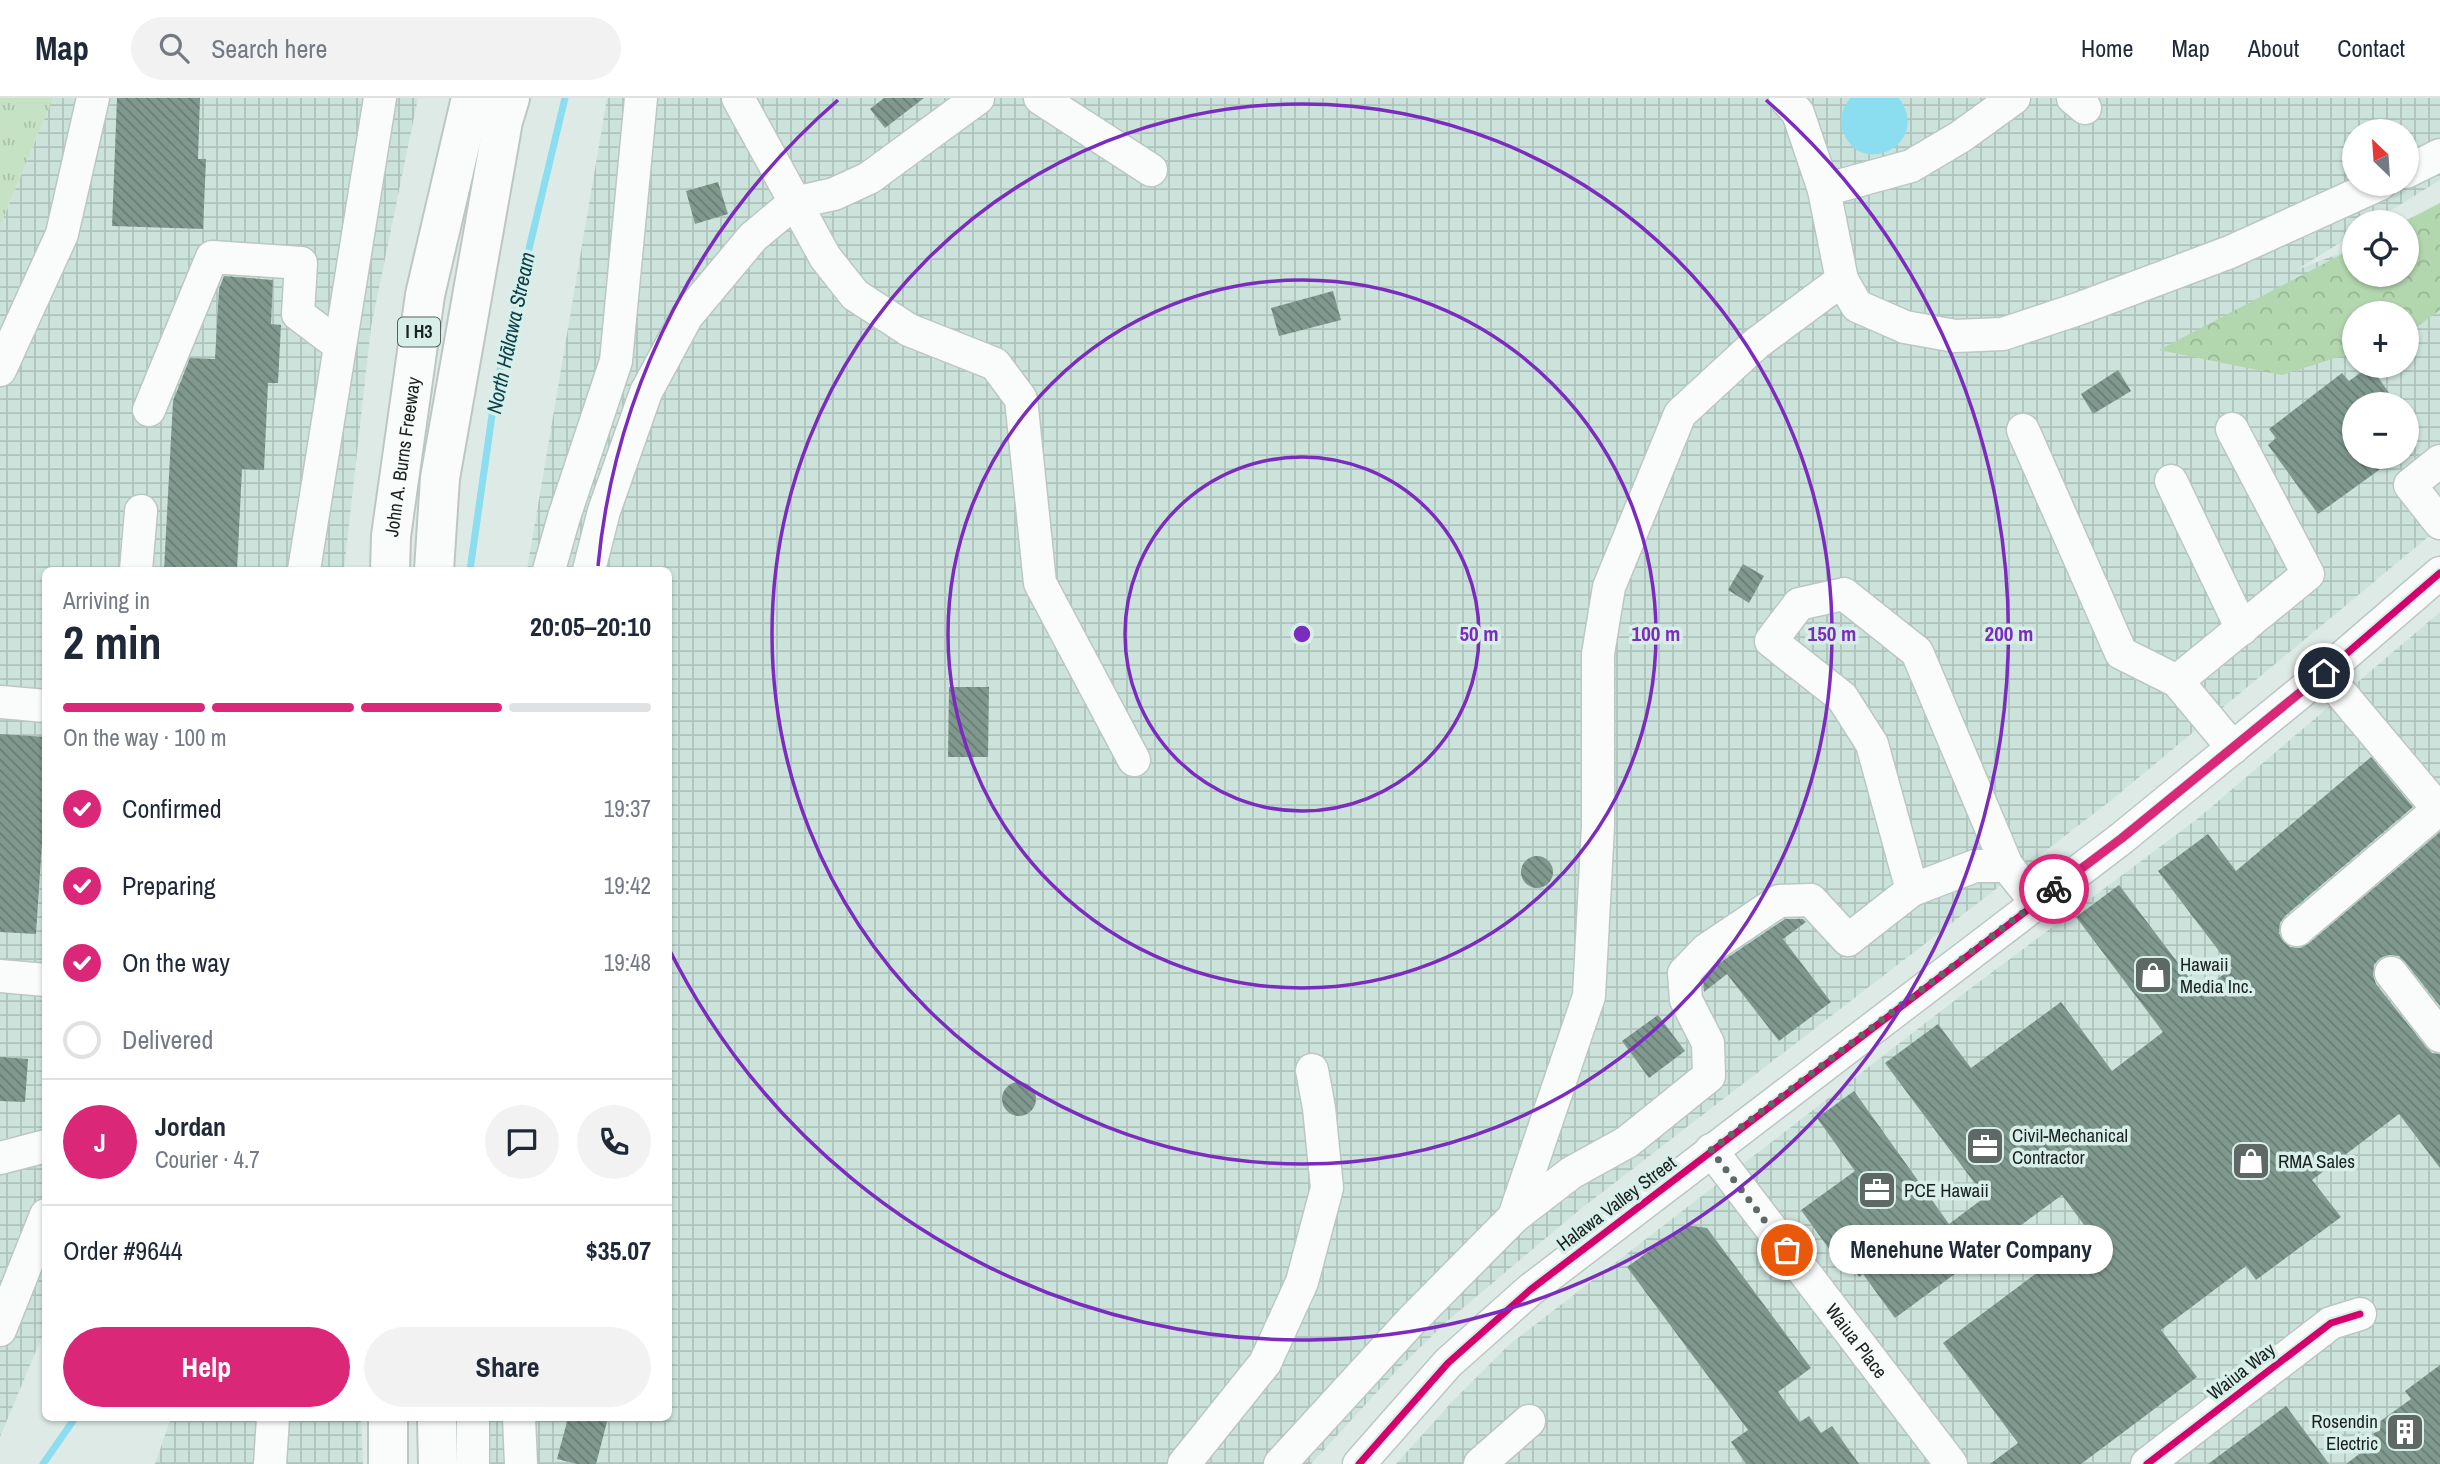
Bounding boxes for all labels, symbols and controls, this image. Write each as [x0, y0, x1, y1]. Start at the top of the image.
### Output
search box [131, 17, 621, 80]
text: Map [35, 26, 89, 70]
icon: search [155, 29, 193, 67]
text: Search here [211, 31, 327, 66]
text: Home [2081, 32, 2133, 64]
text: Map [2171, 32, 2210, 64]
text: About [2248, 32, 2299, 64]
text: Contact [2337, 32, 2405, 64]
north arrow [2342, 119, 2418, 196]
map controls [2342, 119, 2419, 469]
button: locate [2342, 210, 2419, 287]
water label: North Hālawa Stream [479, 249, 542, 416]
button: + [2342, 301, 2419, 378]
road number: I H3 [398, 318, 440, 346]
street label: John A. Burns Freeway [378, 375, 426, 538]
button: − [2342, 392, 2419, 469]
text: Arriving in [63, 585, 150, 616]
text: 20:05–20:10 [530, 609, 651, 644]
text: 2 min [63, 611, 162, 673]
text: 50 m [1459, 619, 1499, 648]
text: 100 m [1632, 619, 1680, 648]
text: 150 m [1808, 619, 1856, 648]
text: 200 m [1985, 619, 2033, 648]
centre of rings [1290, 622, 1314, 646]
pin [2294, 643, 2354, 703]
icon: home [2305, 654, 2343, 692]
text: On the way · 100 m [63, 722, 227, 753]
icon: check [63, 790, 101, 828]
text: Confirmed [122, 791, 222, 826]
text: 19:37 [604, 793, 651, 824]
courier [2019, 854, 2089, 924]
icon: check [63, 867, 101, 905]
text: Preparing [122, 868, 216, 903]
text: 19:42 [604, 870, 651, 901]
icon: bike [2035, 870, 2073, 908]
icon: check [63, 944, 101, 982]
text: On the way [122, 945, 230, 980]
text: 19:48 [604, 947, 651, 978]
place label: Hawaii Media Inc. [2180, 951, 2253, 999]
shop icon: Hawaii Media Inc. [2132, 954, 2174, 996]
text: Delivered [122, 1022, 213, 1057]
button: chat [485, 1105, 559, 1179]
button: phone [577, 1105, 651, 1179]
text: Jordan [155, 1109, 226, 1144]
place label: Civil-Mechanical Contractor [2012, 1122, 2128, 1170]
text: J [94, 1125, 106, 1160]
office icon: Civil-Mechanical Contractor [1964, 1125, 2006, 1167]
shop icon: RMA Sales [2230, 1140, 2272, 1182]
text: Courier · 4.7 [155, 1144, 260, 1175]
place label: RMA Sales [2278, 1148, 2355, 1174]
street label: Halawa Valley Street [1551, 1149, 1682, 1257]
office icon: PCE Hawaii [1856, 1169, 1898, 1211]
place label: PCE Hawaii [1904, 1177, 1989, 1203]
pin [1757, 1220, 1817, 1280]
callout: Menehune Water Company [1829, 1226, 2112, 1274]
icon: bag [1768, 1231, 1806, 1269]
text: Order #9644 [63, 1233, 183, 1268]
text: $35.07 [586, 1233, 651, 1268]
text: Menehune Water Company [1850, 1234, 2092, 1265]
street label: Waiua Place [1820, 1298, 1894, 1383]
button: Help [63, 1327, 350, 1407]
button: Share [364, 1327, 651, 1407]
street label: Waiua Way [2202, 1336, 2280, 1406]
place label: Rosendin Electric [2311, 1408, 2378, 1456]
building icon: Rosendin Electric [2384, 1411, 2426, 1453]

